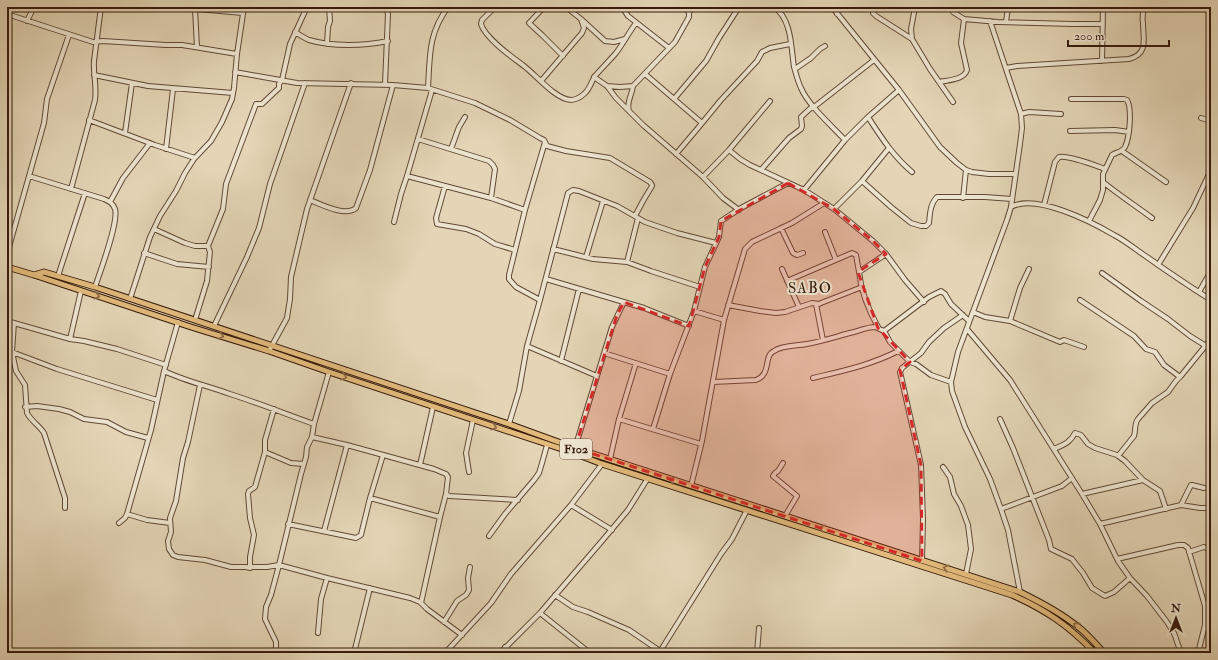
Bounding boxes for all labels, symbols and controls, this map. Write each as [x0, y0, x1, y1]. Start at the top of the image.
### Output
scale bar [1068, 22, 1169, 48]
text: 200 m [1074, 29, 1105, 44]
district label: SABO [788, 279, 832, 298]
one-way arrow [93, 291, 100, 300]
one-way arrow [217, 331, 224, 340]
one-way arrow [340, 373, 347, 381]
one-way arrow [490, 422, 497, 431]
road number: F102 [560, 439, 592, 459]
one-way arrow [668, 476, 675, 484]
one-way arrow [819, 524, 826, 533]
one-way arrow [942, 564, 949, 573]
north arrow [1156, 598, 1196, 638]
text: N [1170, 602, 1182, 615]
one-way arrow [1074, 623, 1081, 630]

